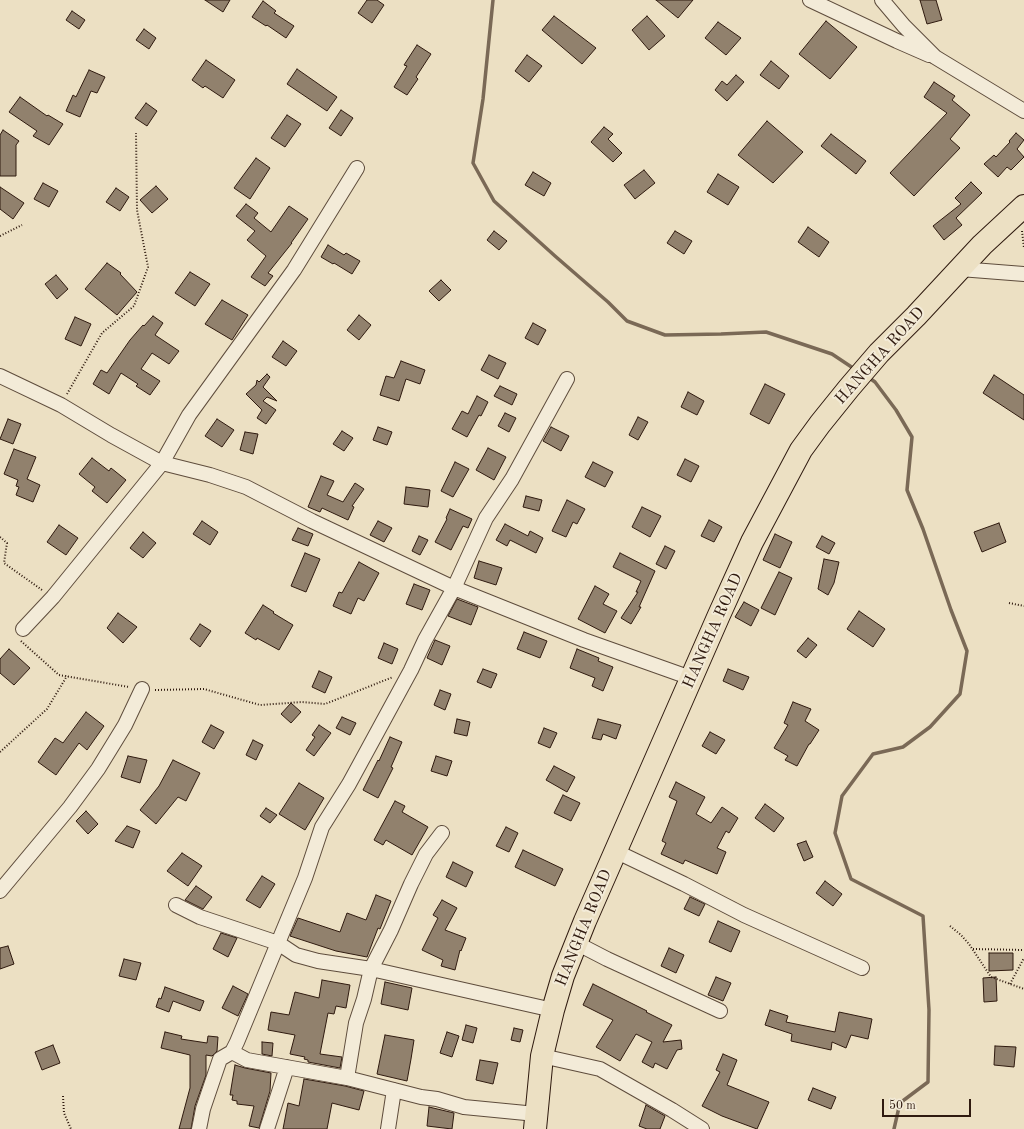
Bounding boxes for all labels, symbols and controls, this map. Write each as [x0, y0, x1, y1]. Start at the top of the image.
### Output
street label: HANGHA ROAD [831, 303, 929, 409]
street label: HANGHA ROAD [679, 570, 747, 692]
street label: HANGHA ROAD [552, 867, 616, 989]
scale bar [884, 1091, 973, 1117]
text: 50 m [889, 1100, 916, 1112]

